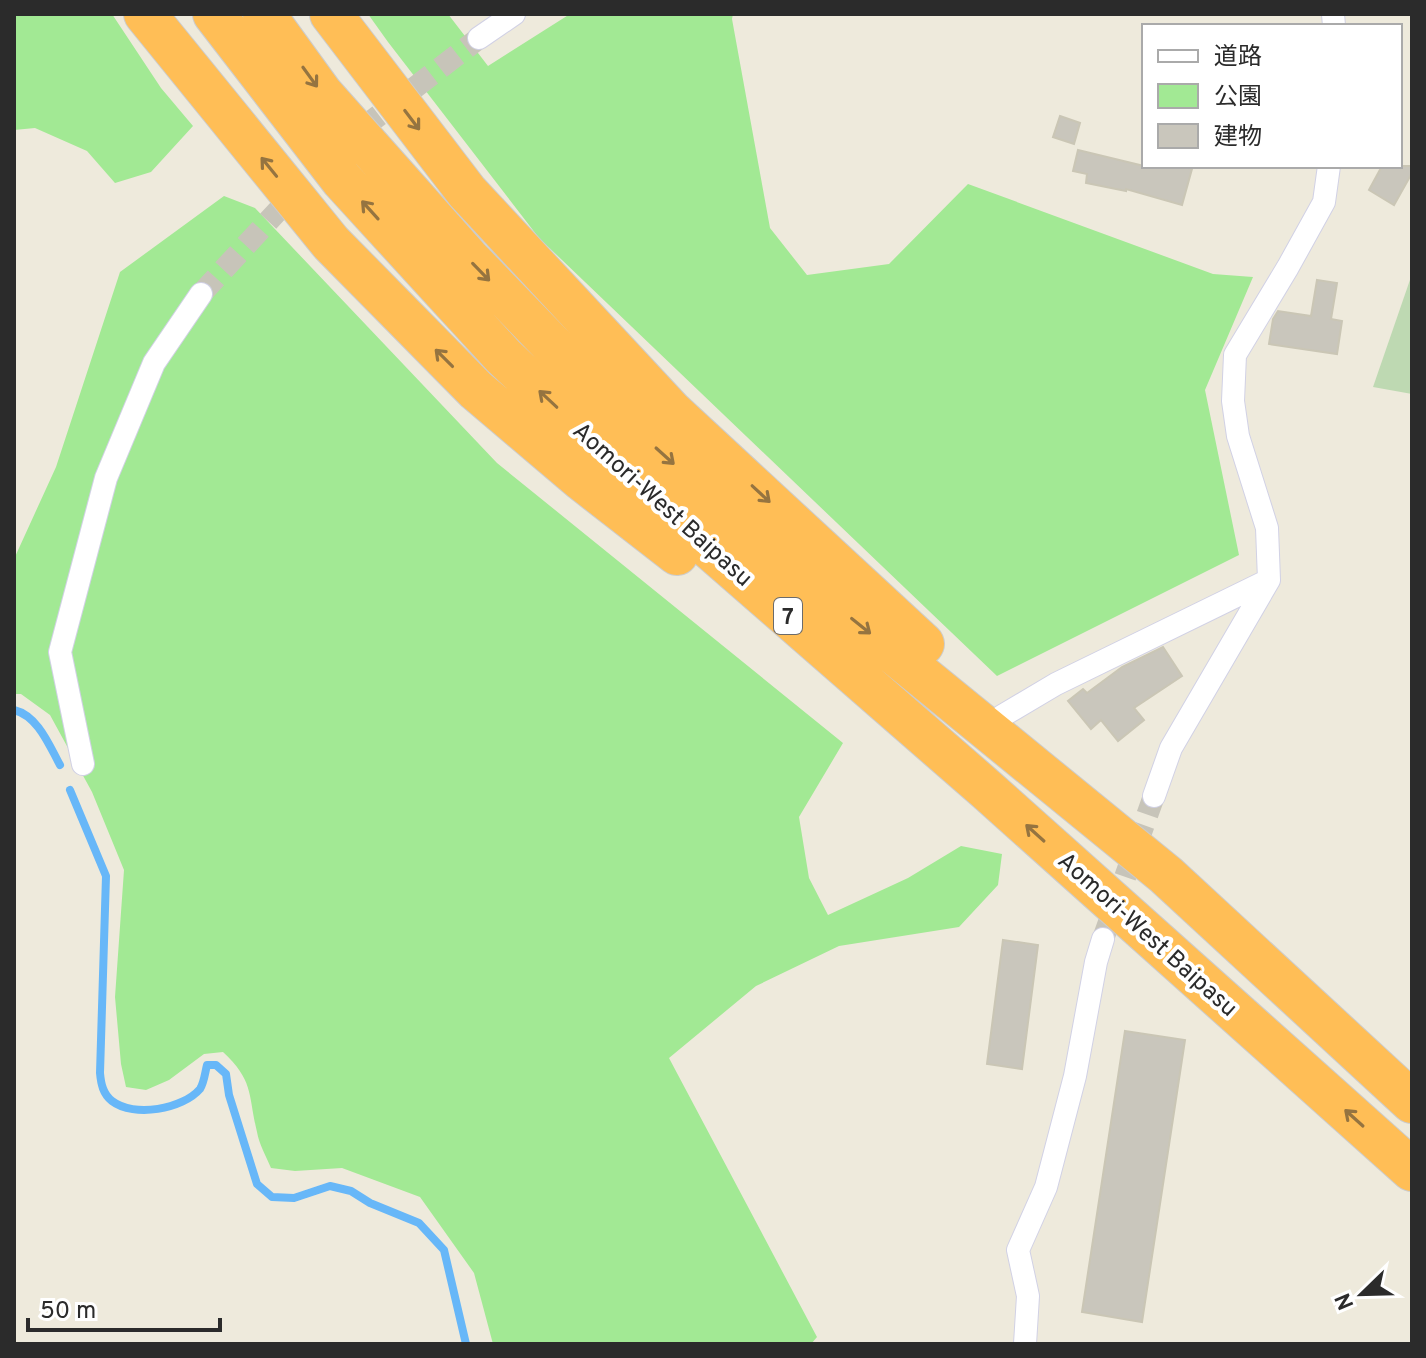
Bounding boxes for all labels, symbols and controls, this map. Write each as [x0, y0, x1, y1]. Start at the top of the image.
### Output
legend [1142, 24, 1402, 168]
text: 道路 [1214, 43, 1262, 73]
one-way arrow [301, 66, 318, 87]
text: 公園 [1214, 83, 1262, 113]
one-way arrow [403, 109, 420, 131]
text: 建物 [1214, 123, 1262, 153]
one-way arrow [260, 157, 277, 178]
one-way arrow [361, 200, 380, 221]
one-way arrow [472, 262, 491, 282]
one-way arrow [435, 349, 454, 368]
one-way arrow [539, 390, 559, 409]
street label: Aomori-West Baipasu [566, 417, 758, 594]
one-way arrow [655, 446, 675, 464]
one-way arrow [750, 484, 771, 503]
road number: 7 [774, 598, 802, 634]
one-way arrow [850, 618, 871, 635]
one-way arrow [1026, 824, 1046, 842]
street label: Aomori-West Baipasu [1051, 847, 1243, 1024]
one-way arrow [1344, 1110, 1364, 1128]
north arrow [1322, 1254, 1402, 1334]
scale bar [28, 1282, 220, 1332]
text: N [1330, 1288, 1361, 1313]
text: 50 m [40, 1297, 96, 1327]

